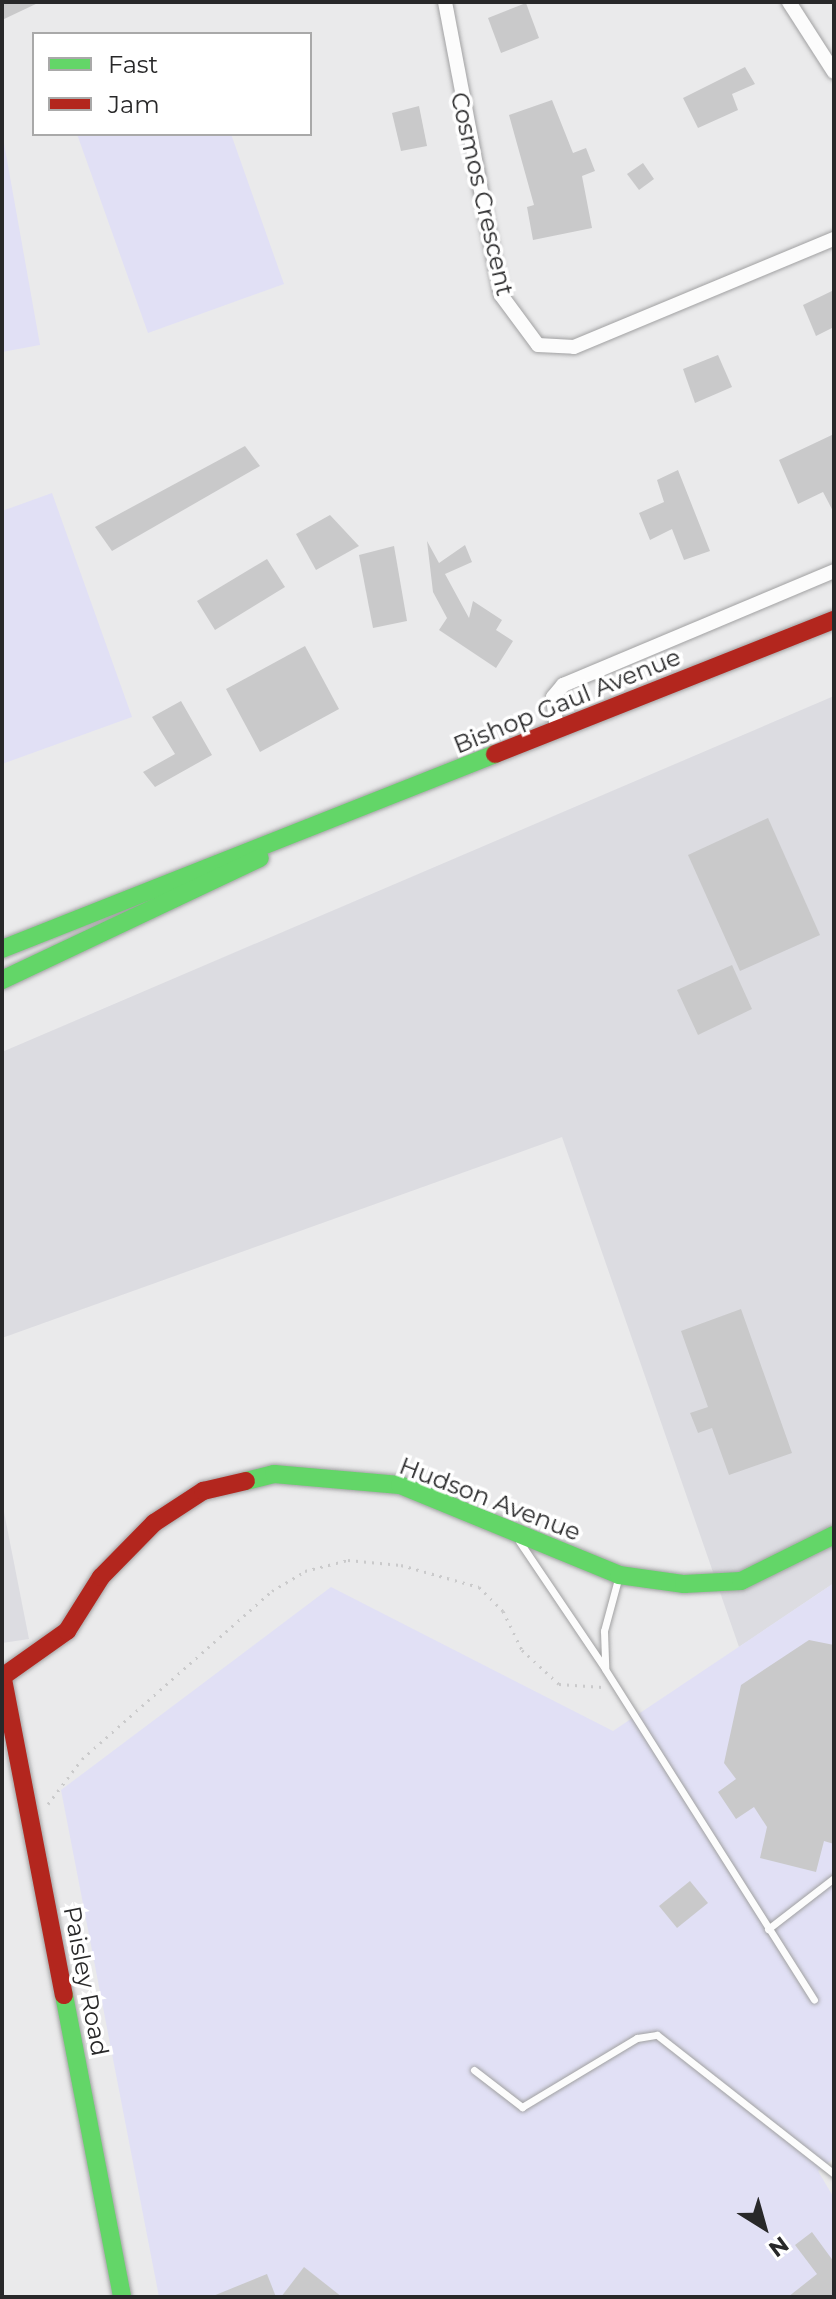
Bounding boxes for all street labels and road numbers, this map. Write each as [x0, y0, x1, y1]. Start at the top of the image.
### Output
street label: Cosmos Crescent [445, 89, 519, 299]
street label: Bishop Gaul Avenue [449, 642, 685, 760]
street label: Hudson Avenue [395, 1451, 585, 1547]
street label: Paisley Road [57, 1904, 115, 2058]

